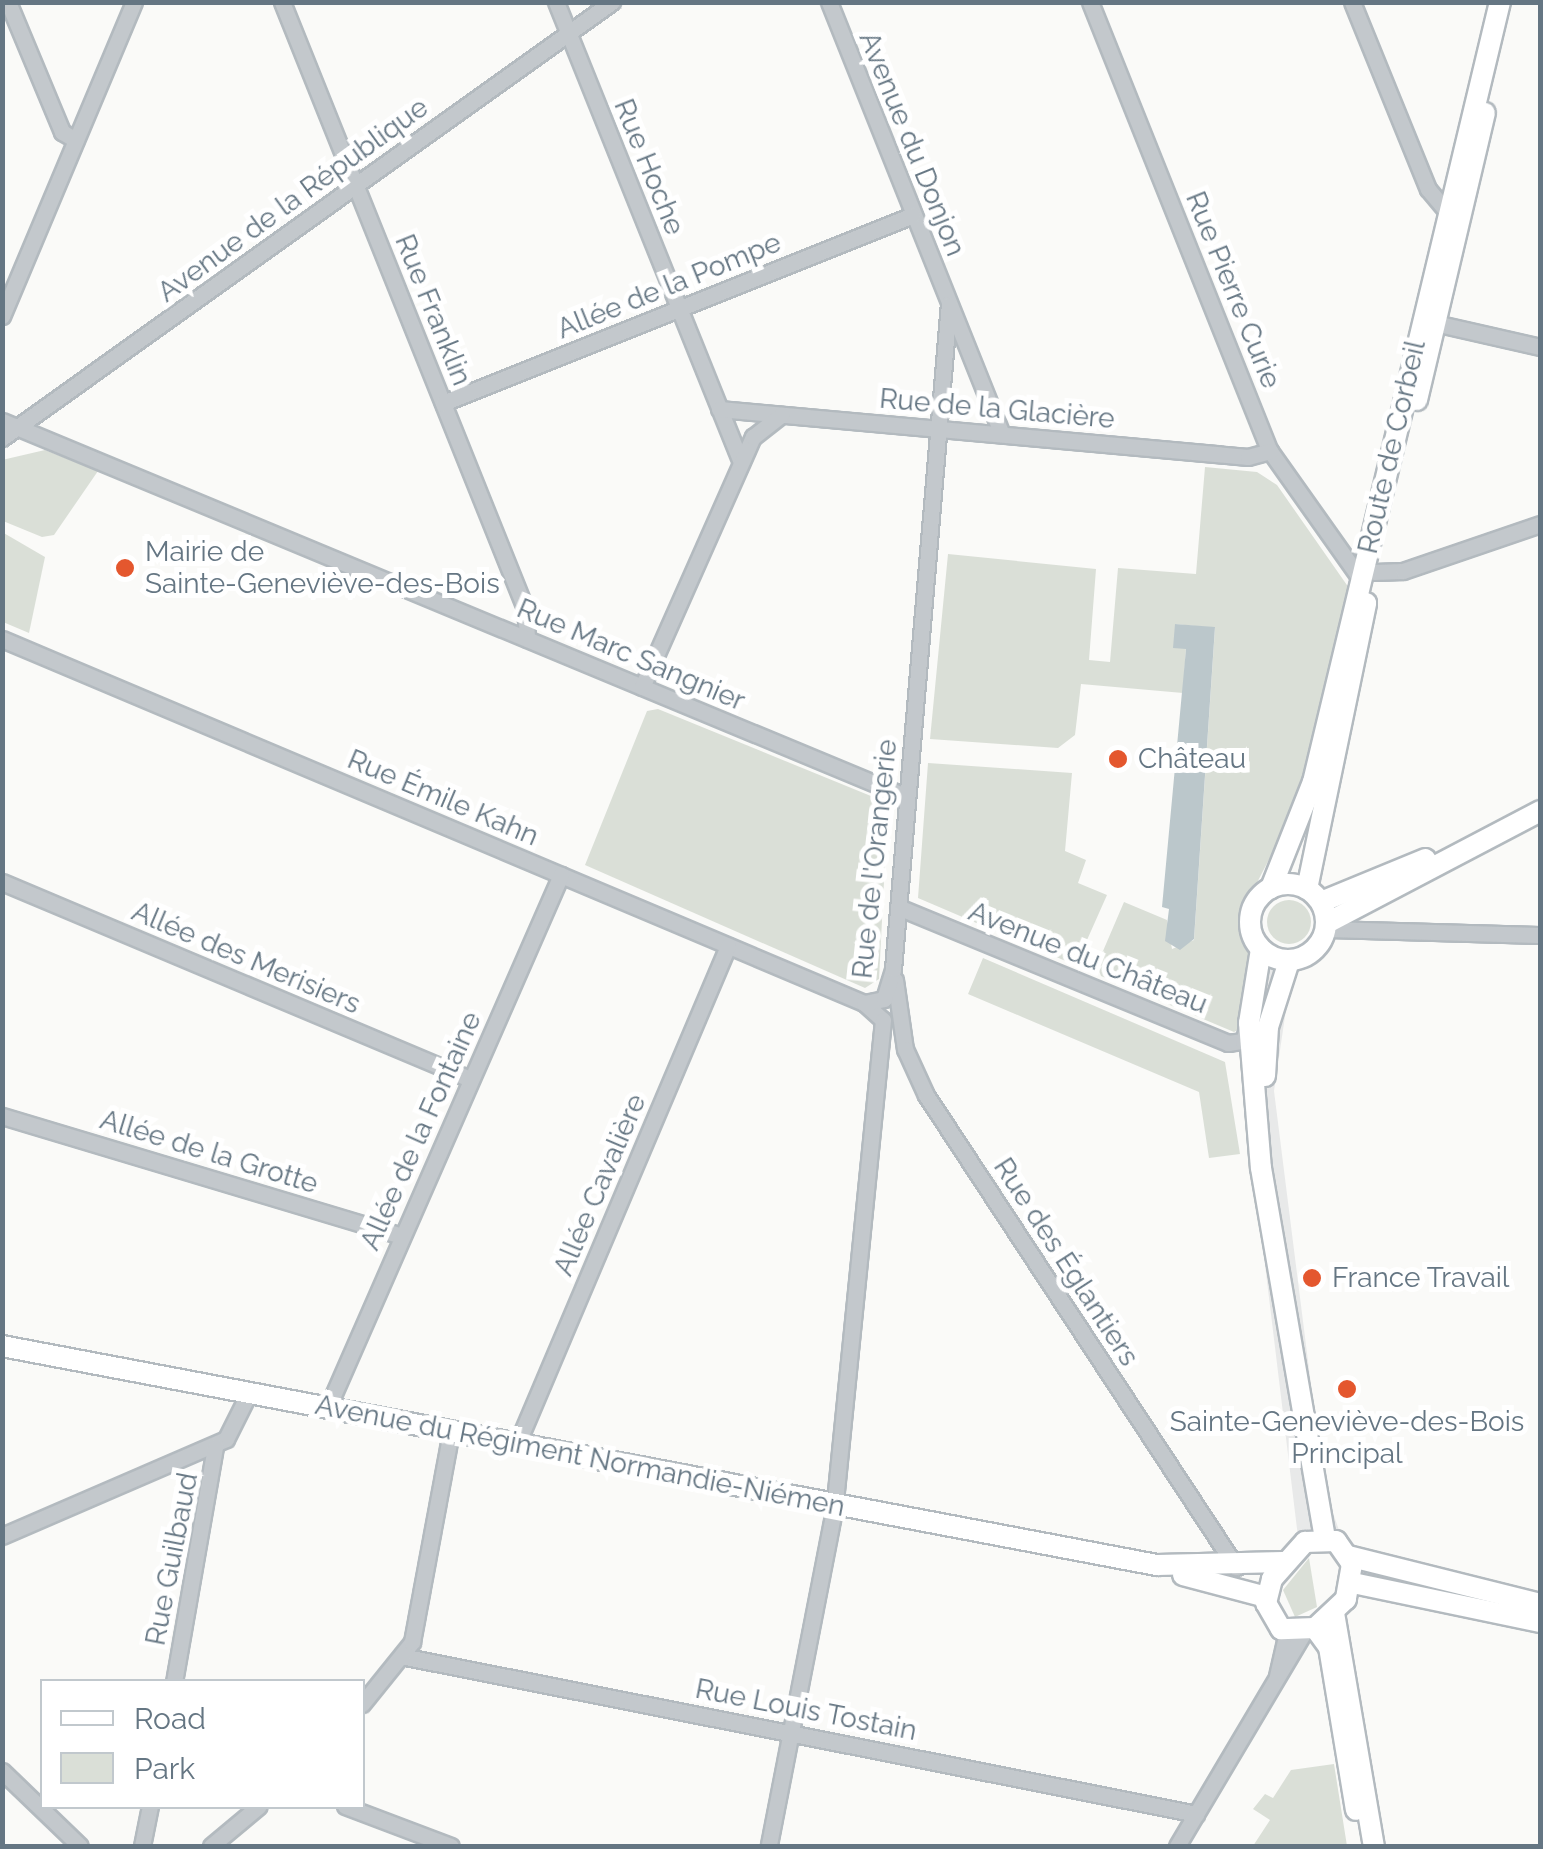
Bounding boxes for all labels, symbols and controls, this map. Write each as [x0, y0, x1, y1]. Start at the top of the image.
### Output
street label: Avenue du Donjon [852, 27, 972, 261]
street label: Avenue de la République [151, 91, 435, 309]
street label: Rue Hoche [607, 94, 691, 240]
street label: Rue Pierre Curie [1178, 187, 1288, 393]
street label: Allée de la Pompe [552, 226, 786, 346]
street label: Rue Franklin [387, 230, 479, 390]
street label: Route de Corbeil [1351, 337, 1433, 557]
street label: Rue de la Glacière [878, 382, 1116, 436]
place label: Mairie de Sainte-Geneviève-des-Bois [145, 535, 500, 601]
marker: Mairie de Sainte-Geneviève-des-Bois [114, 557, 136, 579]
street label: Rue Marc Sangnier [512, 592, 750, 718]
street label: Rue de l'Orangerie [846, 738, 904, 980]
place label: Château [1138, 742, 1246, 776]
street label: Rue Émile Kahn [342, 743, 544, 853]
marker: Château [1107, 748, 1129, 770]
street label: Allée des Merisiers [127, 895, 365, 1021]
street label: Avenue du Château [964, 895, 1212, 1021]
street label: Allée de la Fontaine [353, 1007, 489, 1255]
street label: Allée Cavalière [547, 1089, 653, 1281]
street label: Allée de la Grotte [96, 1103, 322, 1201]
street label: Rue des Églantiers [986, 1152, 1146, 1372]
place label: France Travail [1332, 1261, 1510, 1295]
marker: France Travail [1301, 1267, 1323, 1289]
marker: Sainte-Geneviève-des-Bois Principal [1336, 1378, 1358, 1400]
street label: Avenue du Régiment Normandie-Niémen [312, 1388, 848, 1524]
place label: Sainte-Geneviève-des-Bois Principal [1170, 1405, 1524, 1471]
street label: Rue Guilbaud [139, 1470, 205, 1648]
street label: Rue Louis Tostain [692, 1672, 920, 1748]
legend [40, 1679, 365, 1809]
text: Road [134, 1701, 206, 1736]
text: Park [134, 1751, 195, 1786]

